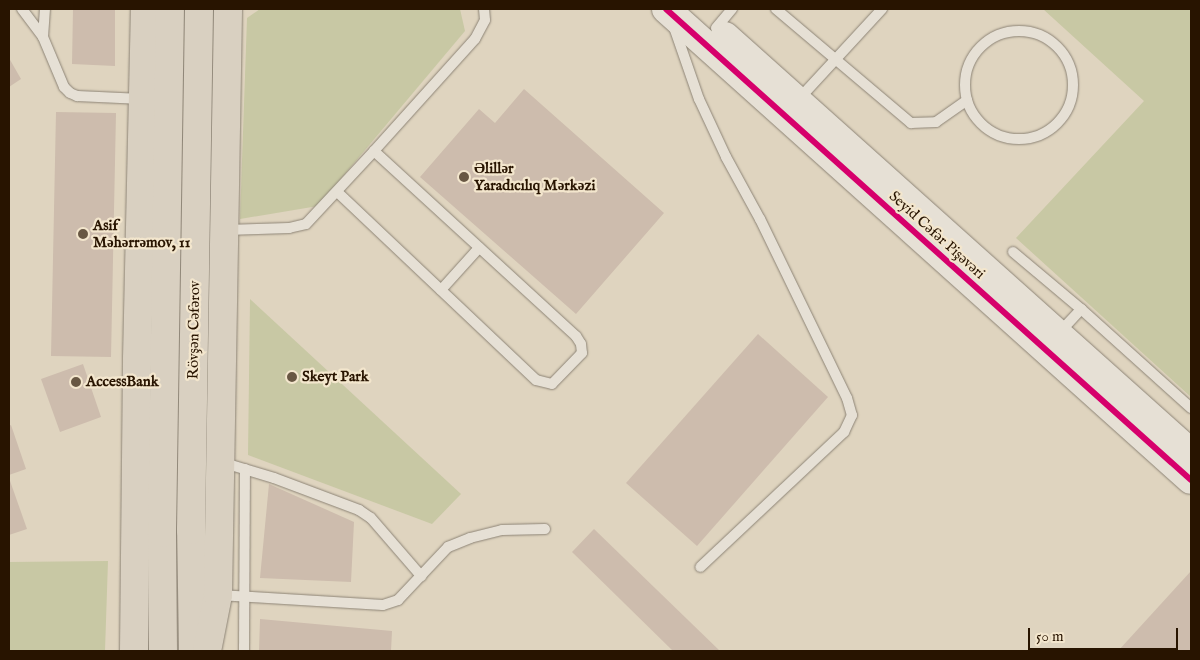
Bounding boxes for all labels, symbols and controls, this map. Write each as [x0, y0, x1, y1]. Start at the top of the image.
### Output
place label: Əlillər Yaradıcılıq Mərkəzi [474, 159, 595, 194]
marker: Əlillər Yaradıcılıq Mərkəzi [458, 171, 470, 183]
street label: Seyid Cəfər Pişəvəri [885, 187, 989, 283]
place label: Asif Məhərrəmov, 11 [93, 216, 190, 251]
marker: Asif Məhərrəmov, 11 [77, 228, 89, 240]
street label: Rövşən Cəfərov [184, 280, 204, 380]
place label: Skeyt Park [302, 368, 369, 386]
marker: Skeyt Park [286, 371, 298, 383]
place label: AccessBank [86, 373, 159, 391]
marker: AccessBank [70, 376, 82, 388]
scale bar [1030, 618, 1180, 650]
text: 50 m [1036, 627, 1064, 646]

